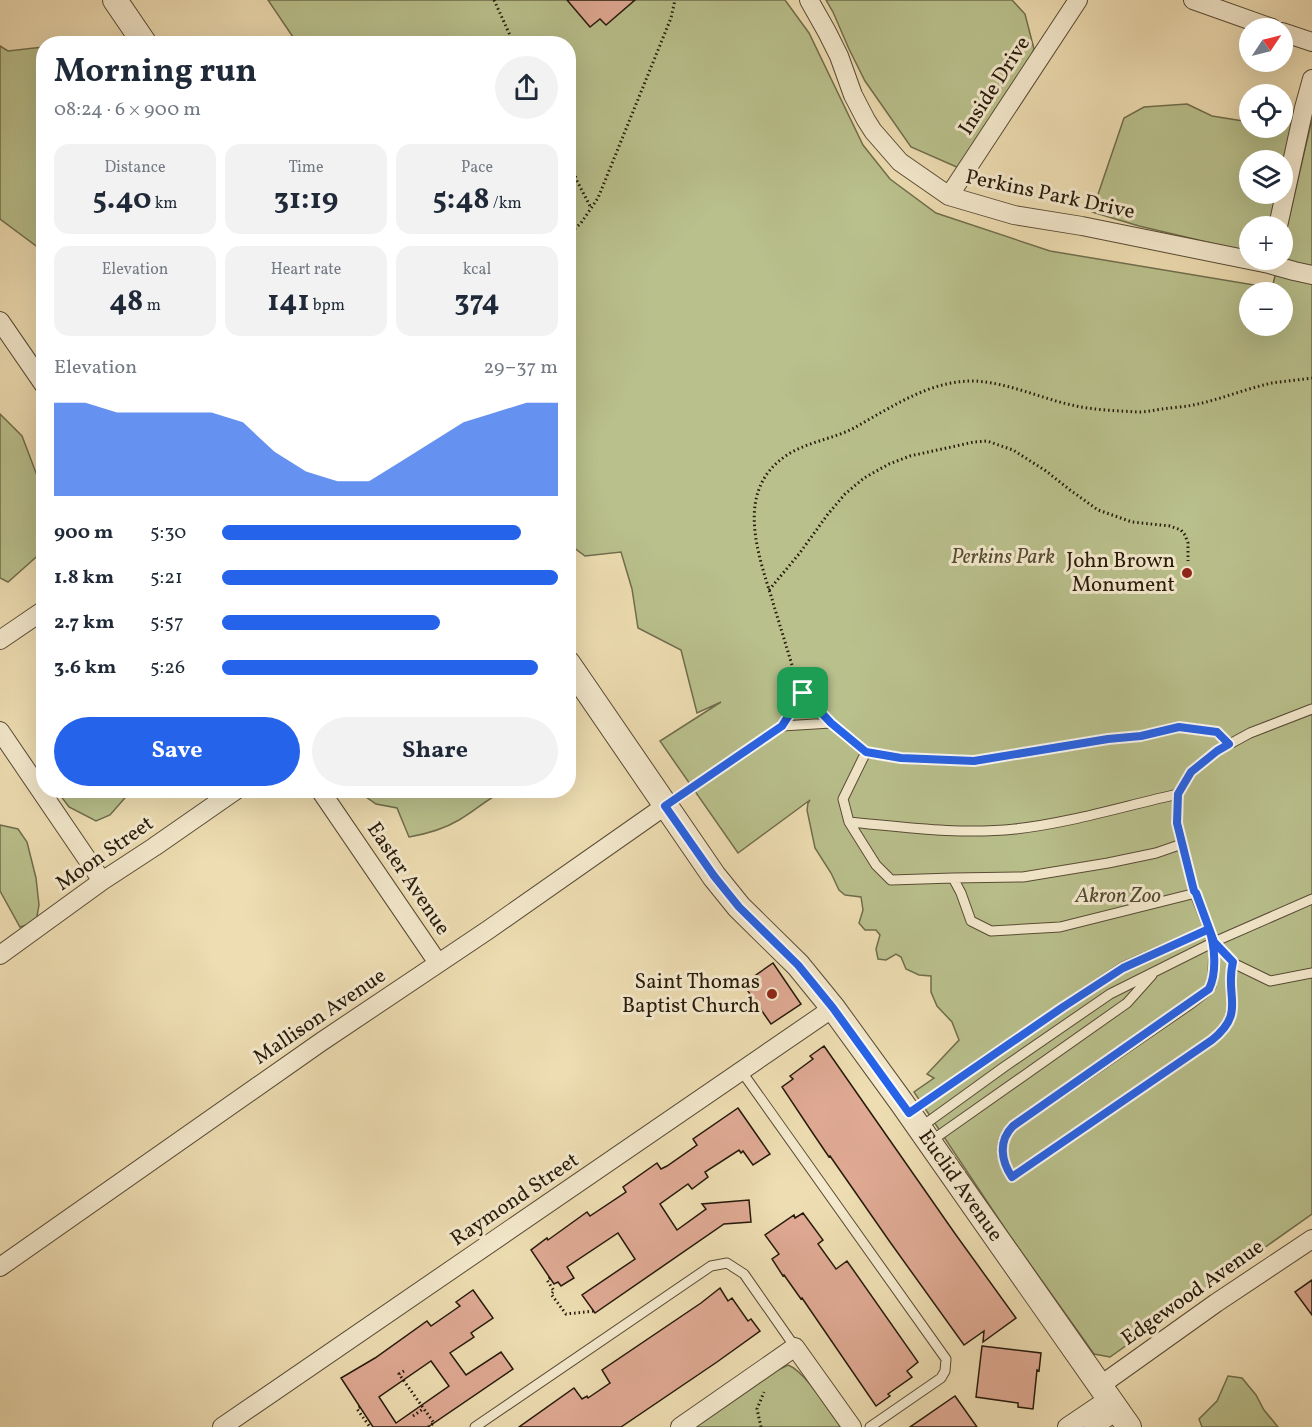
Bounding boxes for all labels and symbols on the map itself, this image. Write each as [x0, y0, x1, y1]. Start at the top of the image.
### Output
north arrow [1239, 18, 1293, 72]
street label: Inside Drive [952, 31, 1038, 141]
street label: Perkins Park Drive [963, 163, 1137, 227]
park label: Perkins Park [951, 543, 1055, 572]
place label: John Brown Monument [1066, 547, 1175, 600]
marker: John Brown Monument [1180, 566, 1194, 580]
pin [777, 667, 828, 718]
street label: Moon Street [50, 810, 160, 898]
street label: Easter Avenue [359, 817, 457, 941]
park label: Akron Zoo [1074, 882, 1161, 911]
street label: Mallison Avenue [248, 962, 392, 1072]
place label: Saint Thomas Baptist Church [622, 968, 760, 1021]
marker: Saint Thomas Baptist Church [765, 987, 779, 1001]
street label: Euclid Avenue [911, 1124, 1009, 1248]
street label: Raymond Street [445, 1146, 585, 1254]
street label: Edgewood Avenue [1116, 1233, 1270, 1353]

